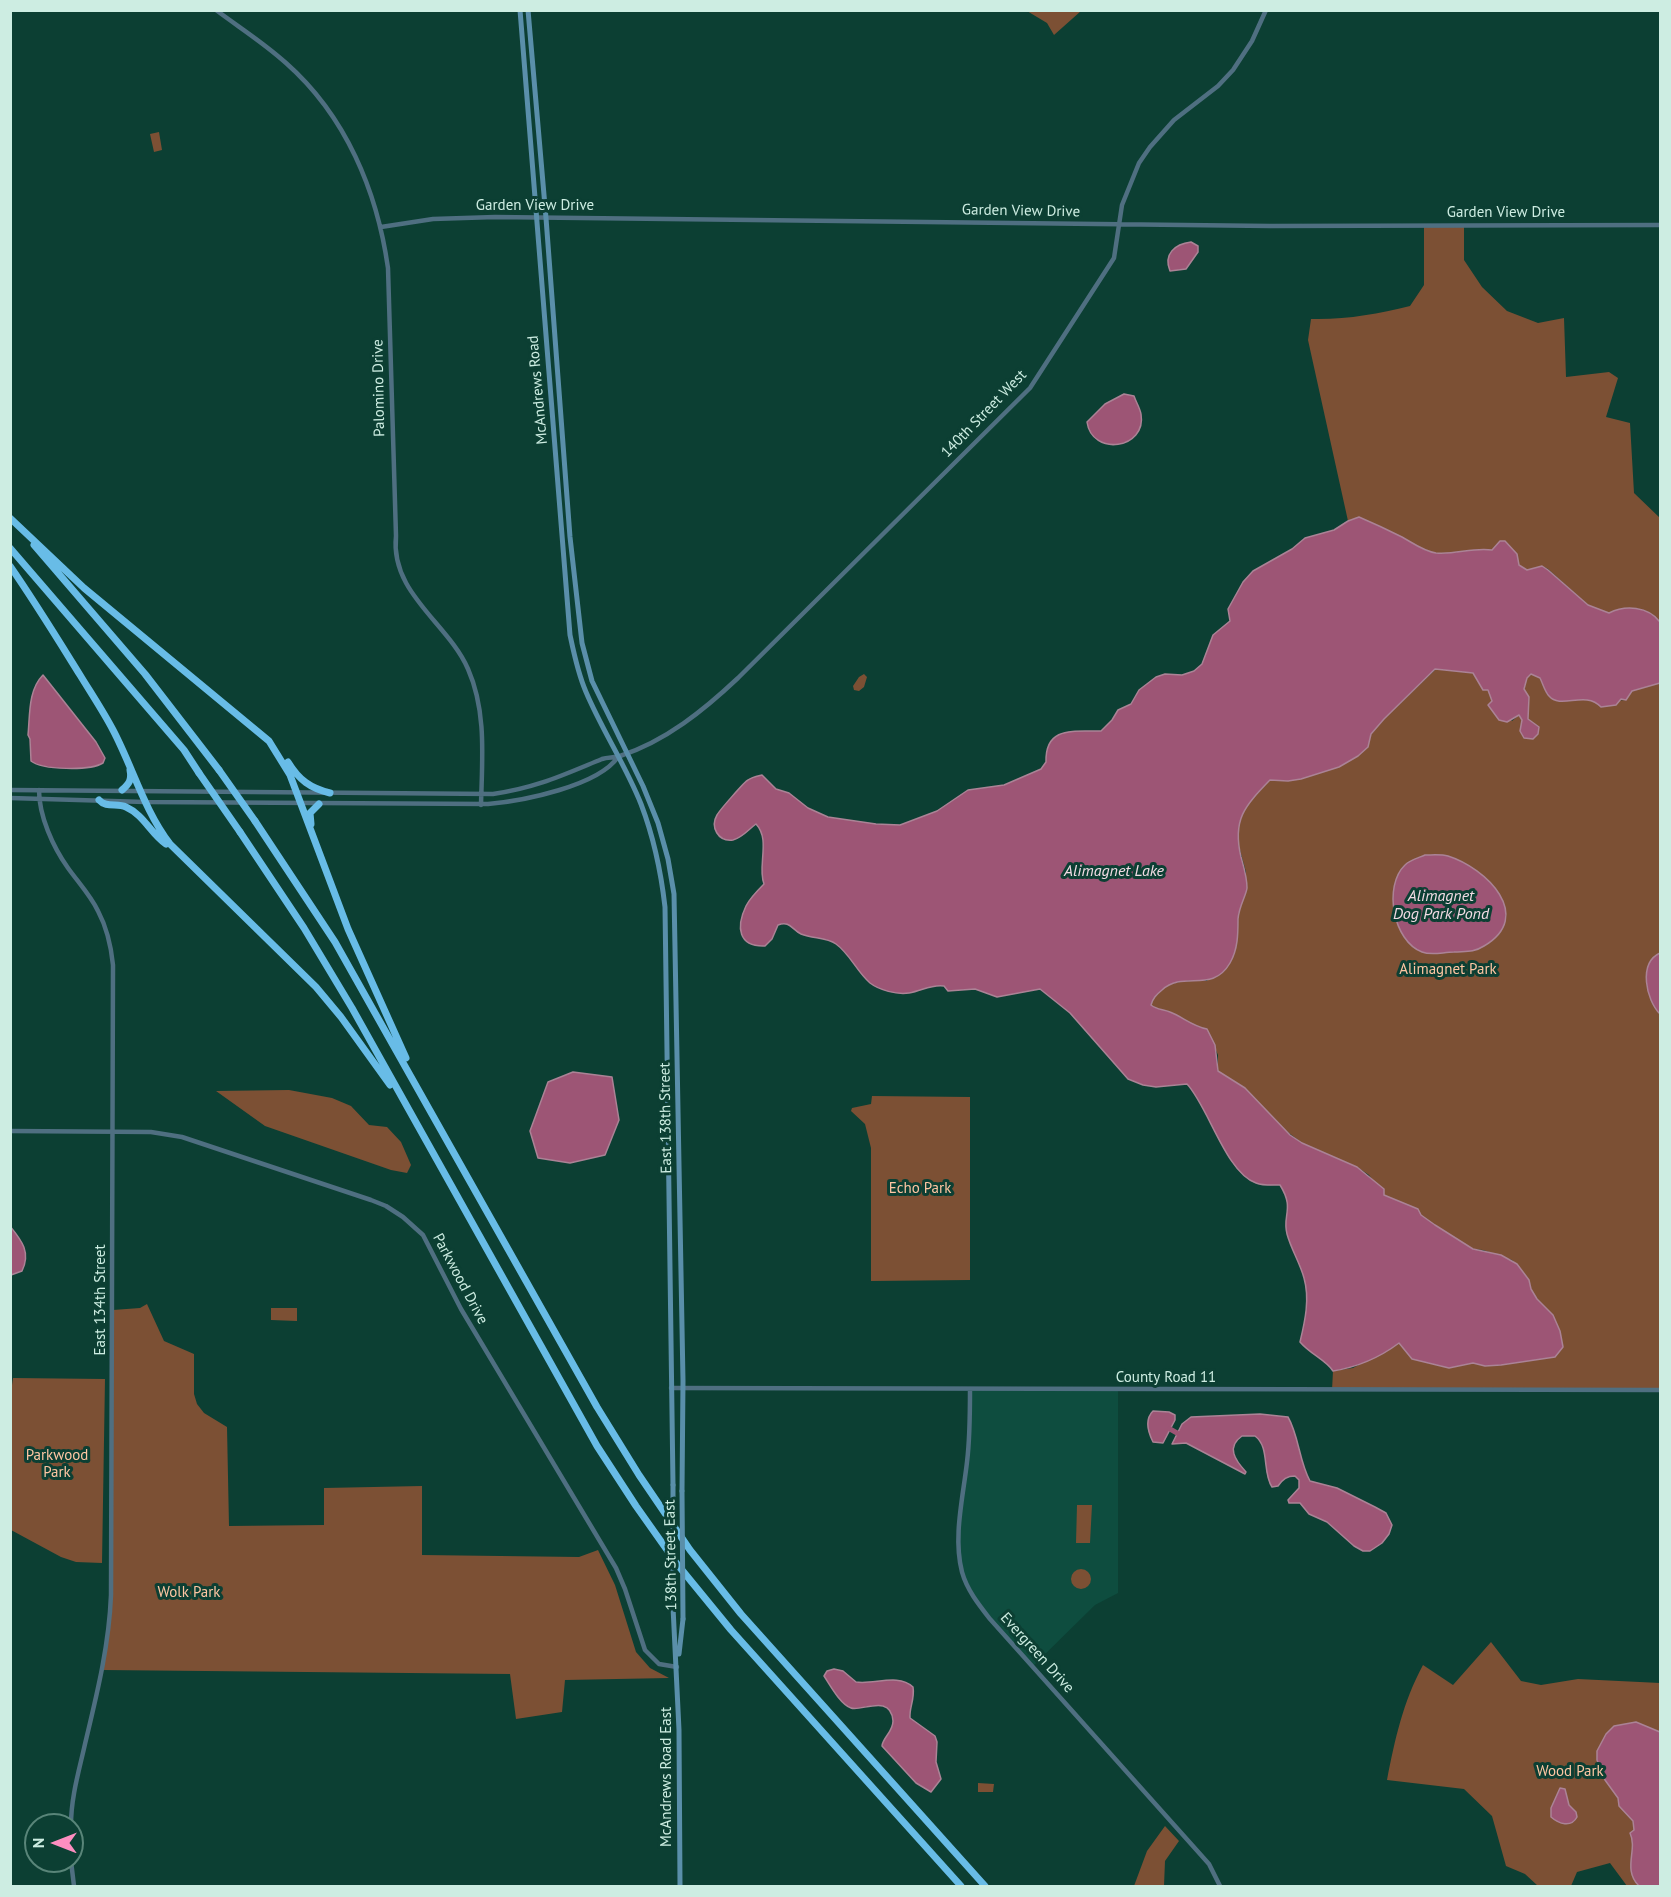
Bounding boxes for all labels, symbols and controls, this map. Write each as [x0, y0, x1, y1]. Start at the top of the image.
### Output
street label: Garden View Drive [476, 197, 594, 215]
street label: Garden View Drive [962, 201, 1080, 221]
street label: Garden View Drive [1447, 204, 1565, 222]
street label: McAndrews Road [524, 335, 552, 445]
street label: Palomino Drive [369, 339, 389, 437]
street label: 140th Street West [938, 366, 1030, 462]
water label: Alimagnet Lake [1064, 861, 1164, 881]
water label: Alimagnet Dog Park Pond [1393, 886, 1489, 924]
park label: Alimagnet Park [1399, 961, 1497, 979]
street label: East 138th Street [656, 1062, 676, 1174]
park label: Echo Park [889, 1180, 951, 1198]
street label: Parkwood Drive [429, 1231, 491, 1327]
street label: East 134th Street [92, 1244, 110, 1356]
street label: County Road 11 [1116, 1369, 1216, 1387]
park label: Parkwood Park [26, 1447, 88, 1482]
street label: 138th Street East [661, 1499, 681, 1611]
park label: Wolk Park [158, 1584, 220, 1602]
street label: Evergreen Drive [996, 1609, 1078, 1697]
street label: McAndrews Road East [658, 1707, 676, 1847]
park label: Wood Park [1536, 1763, 1604, 1781]
north arrow [24, 1813, 84, 1873]
text: N [28, 1838, 48, 1848]

